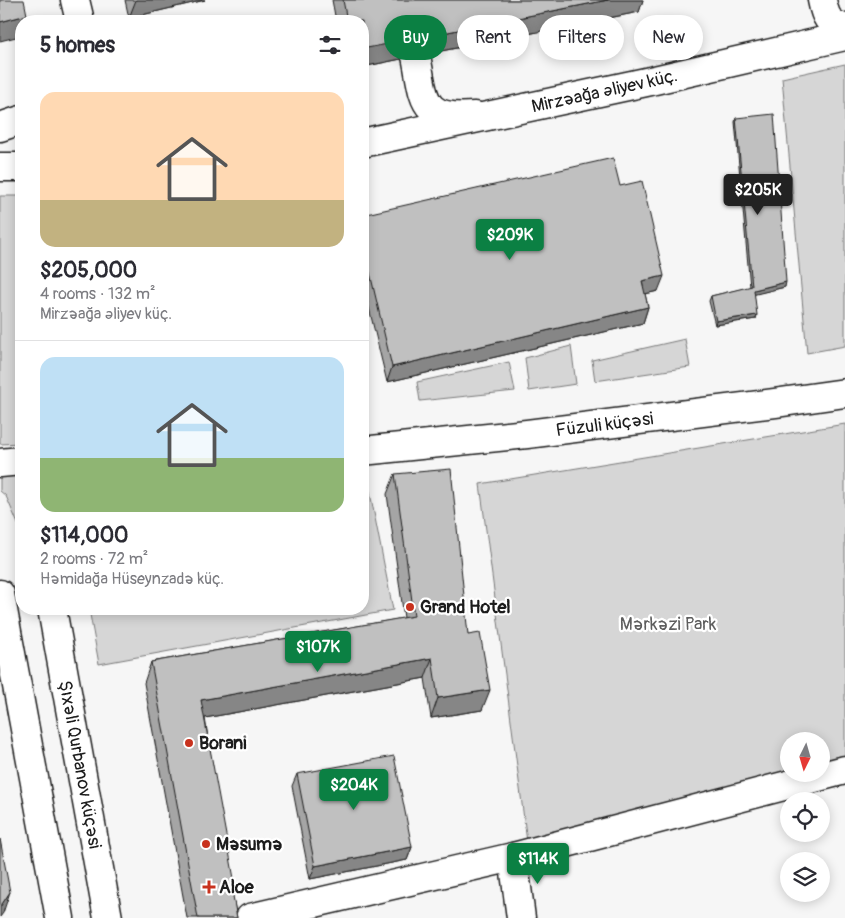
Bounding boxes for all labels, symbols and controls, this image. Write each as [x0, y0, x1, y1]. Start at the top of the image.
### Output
chip: Buy [384, 15, 447, 60]
chip: Rent [457, 15, 529, 60]
chip: Filters [539, 15, 624, 60]
chip: New [634, 15, 703, 60]
icon: filters [316, 31, 344, 59]
text: 5 homes [40, 32, 115, 59]
street label: Mirzəağa Əliyev küç. [530, 64, 680, 118]
icon: home [147, 124, 237, 214]
pin: $205K [723, 174, 793, 216]
text: $205K [735, 180, 781, 200]
pin: $209K [475, 218, 545, 261]
text: $209K [487, 225, 533, 245]
text: $205,000 [40, 257, 137, 284]
text: 4 rooms · 132 m² [40, 284, 155, 304]
text: Mirzəağa Əliyev küç. [40, 304, 172, 324]
icon: home [147, 390, 237, 480]
street label: Füzuli küçəsi [554, 407, 655, 442]
text: $114,000 [40, 522, 128, 549]
text: 2 rooms · 72 m² [40, 549, 148, 569]
text: Həmidağa Hüseynzadə küç. [40, 569, 224, 589]
place label: Grand Hotel [420, 596, 511, 619]
marker: Grand Hotel [404, 601, 416, 613]
park label: Mərkəzi Park [620, 613, 717, 636]
pin: $107K [283, 630, 353, 673]
text: $107K [296, 637, 340, 657]
street label: Şıxəli Qurbanov küçəsi [53, 679, 106, 850]
place label: Borani [199, 732, 247, 755]
north arrow [780, 732, 830, 782]
map controls [780, 732, 830, 902]
marker: Borani [183, 737, 195, 749]
pin: $204K [319, 768, 389, 811]
text: $204K [330, 775, 378, 795]
button: locate [780, 792, 830, 842]
place label: Məsumə [216, 833, 283, 856]
marker: Məsumə [200, 838, 212, 850]
pin: $114K [503, 842, 573, 885]
text: $114K [518, 849, 558, 869]
button: layers [780, 852, 830, 902]
place label: Aloe [219, 876, 255, 899]
marker: Aloe [203, 881, 215, 893]

